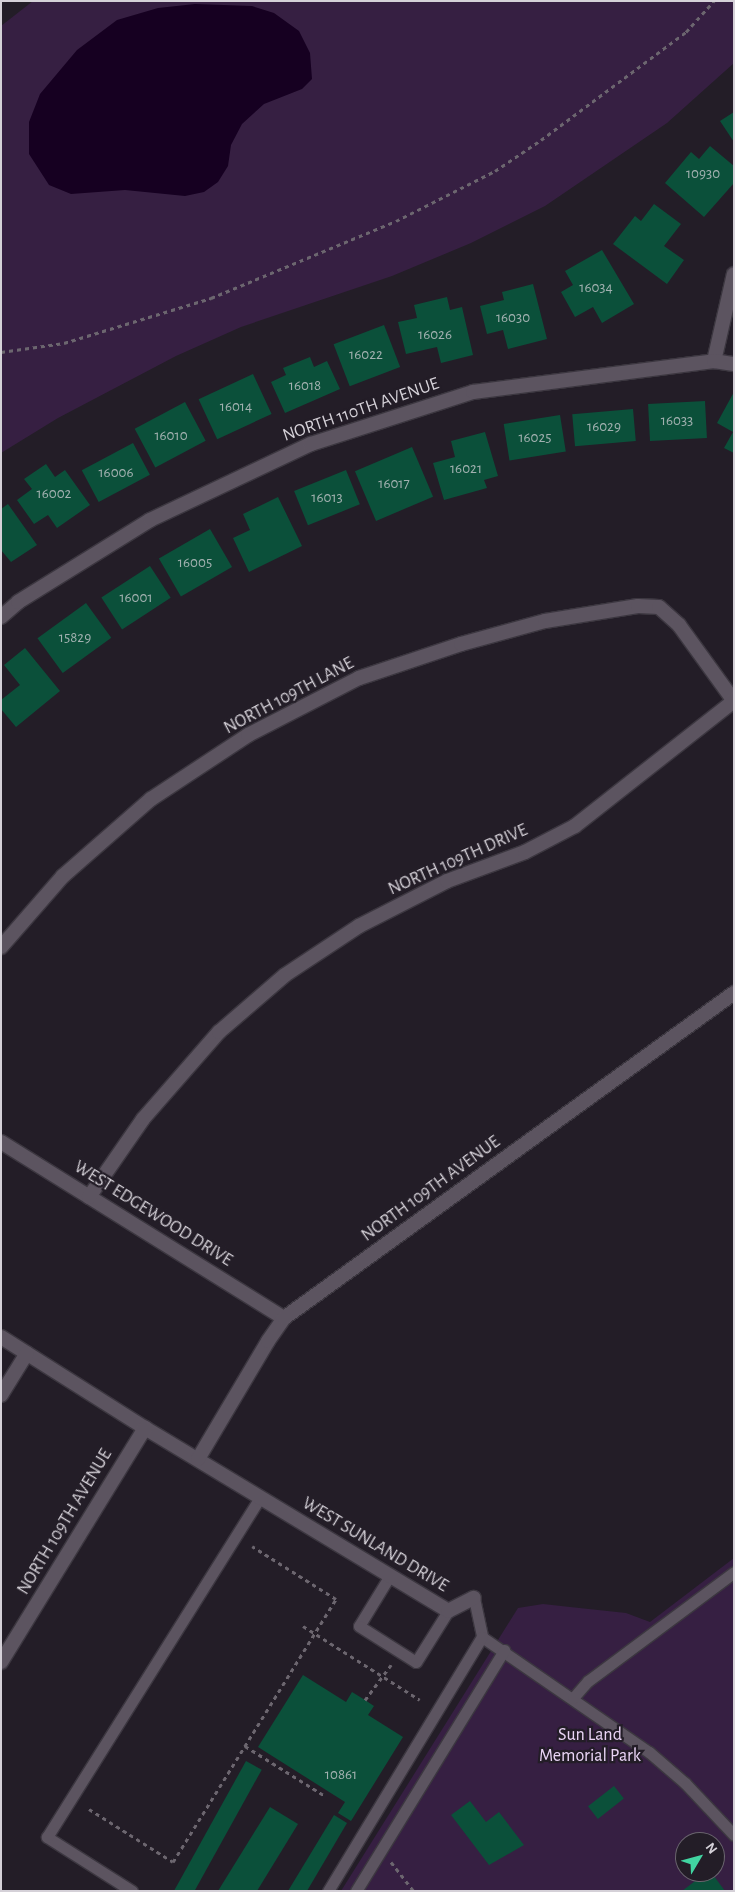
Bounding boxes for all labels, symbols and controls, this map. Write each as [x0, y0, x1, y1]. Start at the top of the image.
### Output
house number: 10930 [686, 165, 720, 183]
house number: 16034 [579, 279, 613, 297]
house number: 16030 [496, 309, 530, 327]
house number: 16026 [418, 326, 452, 344]
house number: 16022 [349, 346, 383, 364]
street label: NORTH 110TH AVENUE [280, 373, 442, 447]
house number: 16018 [289, 377, 321, 395]
house number: 16014 [220, 398, 252, 416]
house number: 16033 [661, 412, 693, 430]
house number: 16029 [587, 418, 621, 436]
house number: 16010 [154, 427, 188, 445]
house number: 16025 [518, 429, 552, 447]
house number: 16021 [450, 460, 482, 478]
house number: 16006 [98, 464, 134, 482]
house number: 16017 [378, 475, 410, 493]
house number: 16002 [37, 485, 71, 503]
house number: 16013 [311, 489, 343, 507]
house number: 16005 [178, 554, 212, 572]
house number: 16001 [119, 589, 153, 607]
house number: 15829 [59, 629, 91, 647]
street label: NORTH 109TH LANE [220, 653, 358, 739]
street label: NORTH 109TH DRIVE [385, 820, 531, 900]
street label: NORTH 109TH AVENUE [357, 1131, 505, 1247]
street label: WEST EDGEWOOD DRIVE [70, 1156, 236, 1272]
street label: NORTH 109TH AVENUE [13, 1445, 117, 1599]
street label: WEST SUNLAND DRIVE [298, 1493, 452, 1597]
park label: Sun Land Memorial Park [539, 1725, 641, 1768]
house number: 10861 [325, 1766, 357, 1784]
north arrow [675, 1832, 725, 1882]
text: N [703, 1840, 720, 1857]

